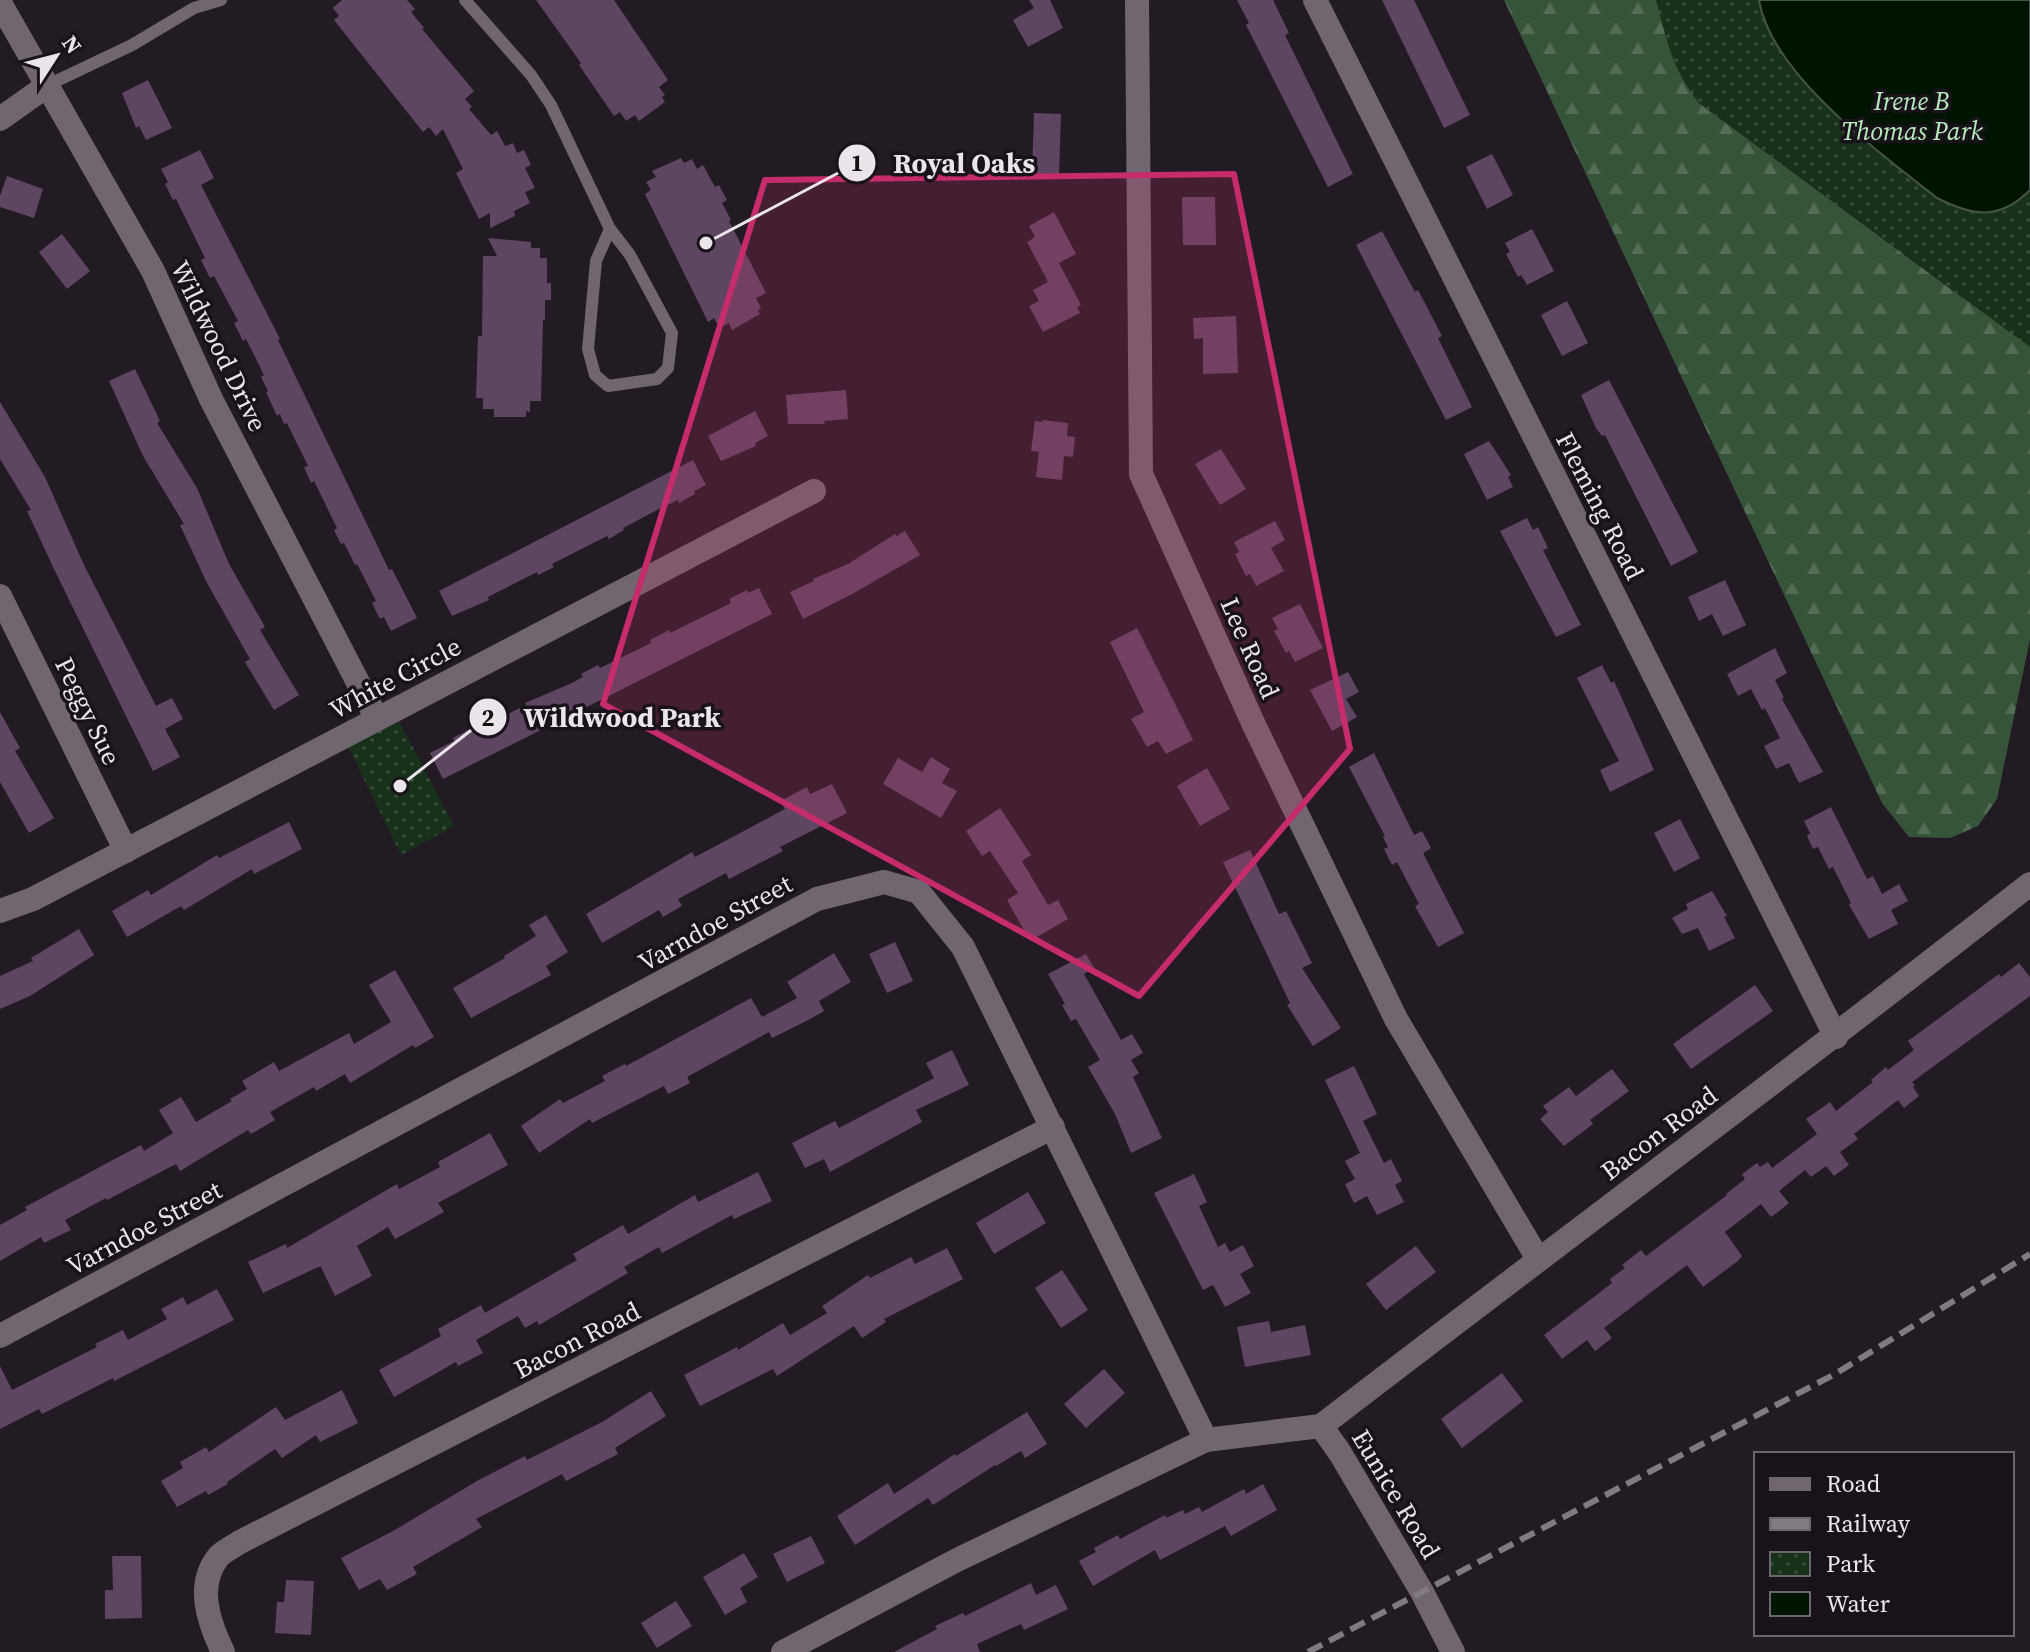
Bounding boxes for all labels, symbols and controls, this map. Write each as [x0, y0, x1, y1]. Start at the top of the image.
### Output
north arrow [16, 16, 96, 96]
text: N [55, 29, 89, 60]
park label: Irene B Thomas Park [1841, 83, 1984, 149]
callout: Royal Oaks [837, 137, 1051, 189]
text: Royal Oaks [893, 144, 1035, 182]
text: 1 [850, 146, 864, 179]
street label: Wildwood Drive [162, 255, 276, 437]
street label: Fleming Road [1547, 426, 1653, 586]
street label: Lee Road [1212, 592, 1288, 704]
street label: White Circle [323, 628, 467, 728]
street label: Peggy Sue [46, 651, 130, 771]
callout: Wildwood Park [468, 691, 737, 743]
text: Wildwood Park [523, 698, 721, 736]
text: 2 [481, 701, 495, 734]
street label: Varndoe Street [632, 866, 799, 980]
street label: Bacon Road [1593, 1077, 1725, 1189]
street label: Varndoe Street [60, 1172, 228, 1284]
street label: Bacon Road [508, 1293, 647, 1387]
street label: Eunice Road [1343, 1423, 1449, 1566]
legend [1754, 1452, 2014, 1636]
text: Road [1826, 1467, 1881, 1500]
text: Railway [1826, 1507, 1911, 1540]
text: Park [1826, 1547, 1876, 1580]
text: Water [1826, 1587, 1890, 1620]

